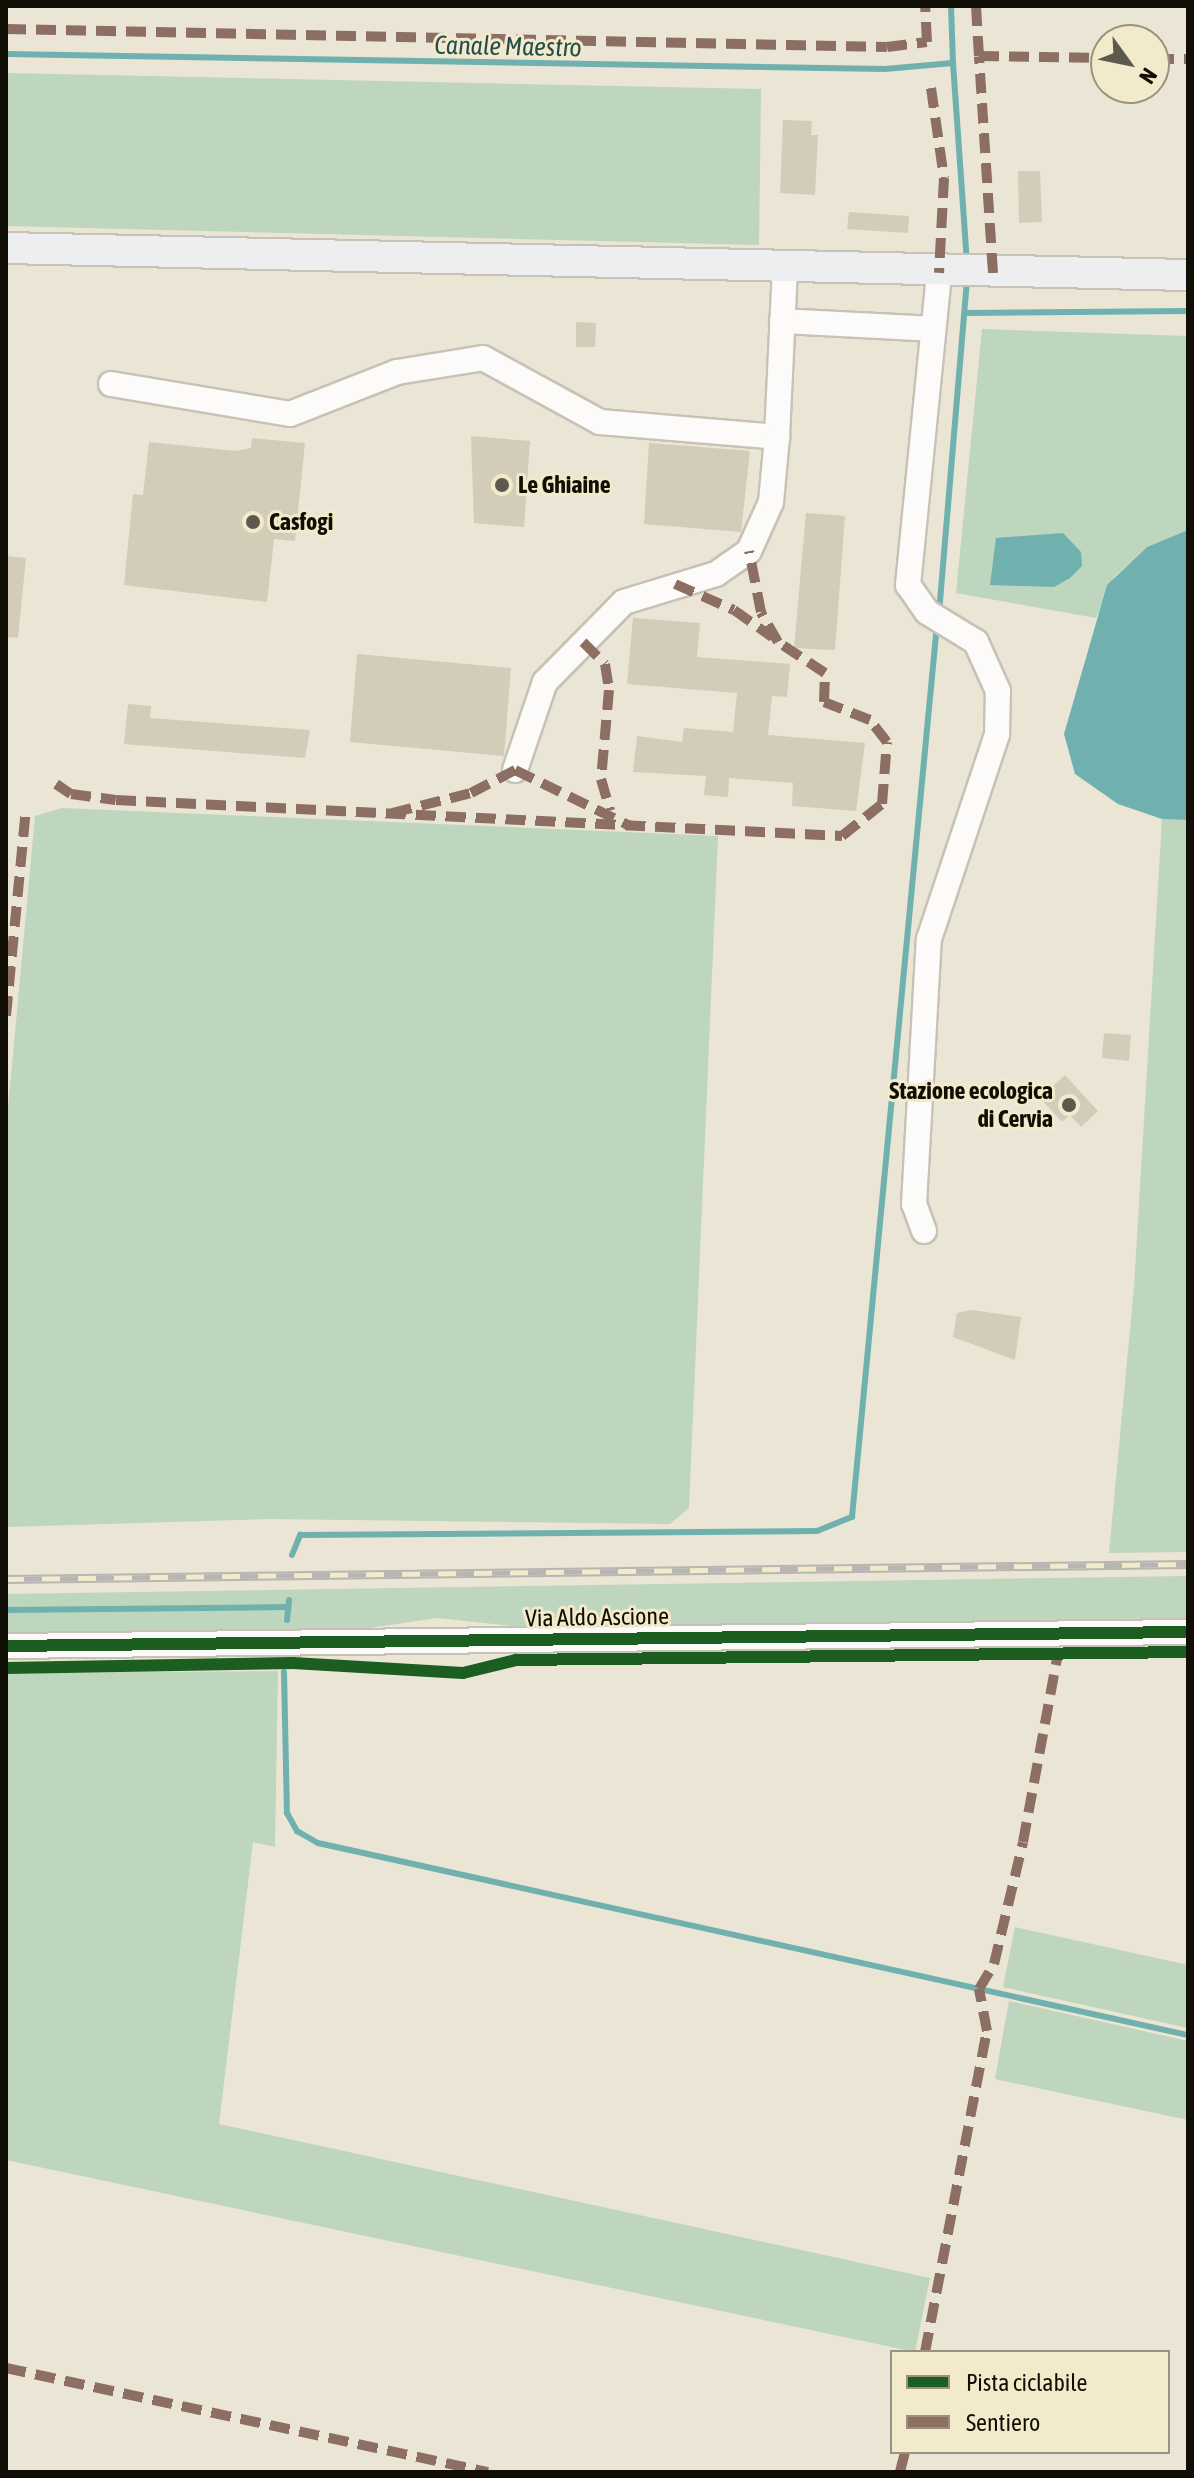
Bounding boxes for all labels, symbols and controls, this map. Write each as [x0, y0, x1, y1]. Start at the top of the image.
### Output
north arrow [1090, 24, 1170, 104]
water label: Canale Maestro [434, 30, 582, 64]
text: N [1134, 63, 1163, 89]
place label: Le Ghiaine [518, 471, 611, 499]
marker: Le Ghiaine [493, 476, 511, 494]
place label: Casfogi [269, 508, 333, 536]
marker: Casfogi [244, 513, 262, 531]
place label: Stazione ecologica di Cervia [889, 1077, 1053, 1133]
marker: Stazione ecologica di Cervia [1060, 1096, 1078, 1114]
street label: Via Aldo Ascione [525, 1601, 669, 1633]
legend [890, 2350, 1170, 2454]
text: Pista ciclabile [966, 2369, 1087, 2396]
text: Sentiero [966, 2409, 1040, 2436]

